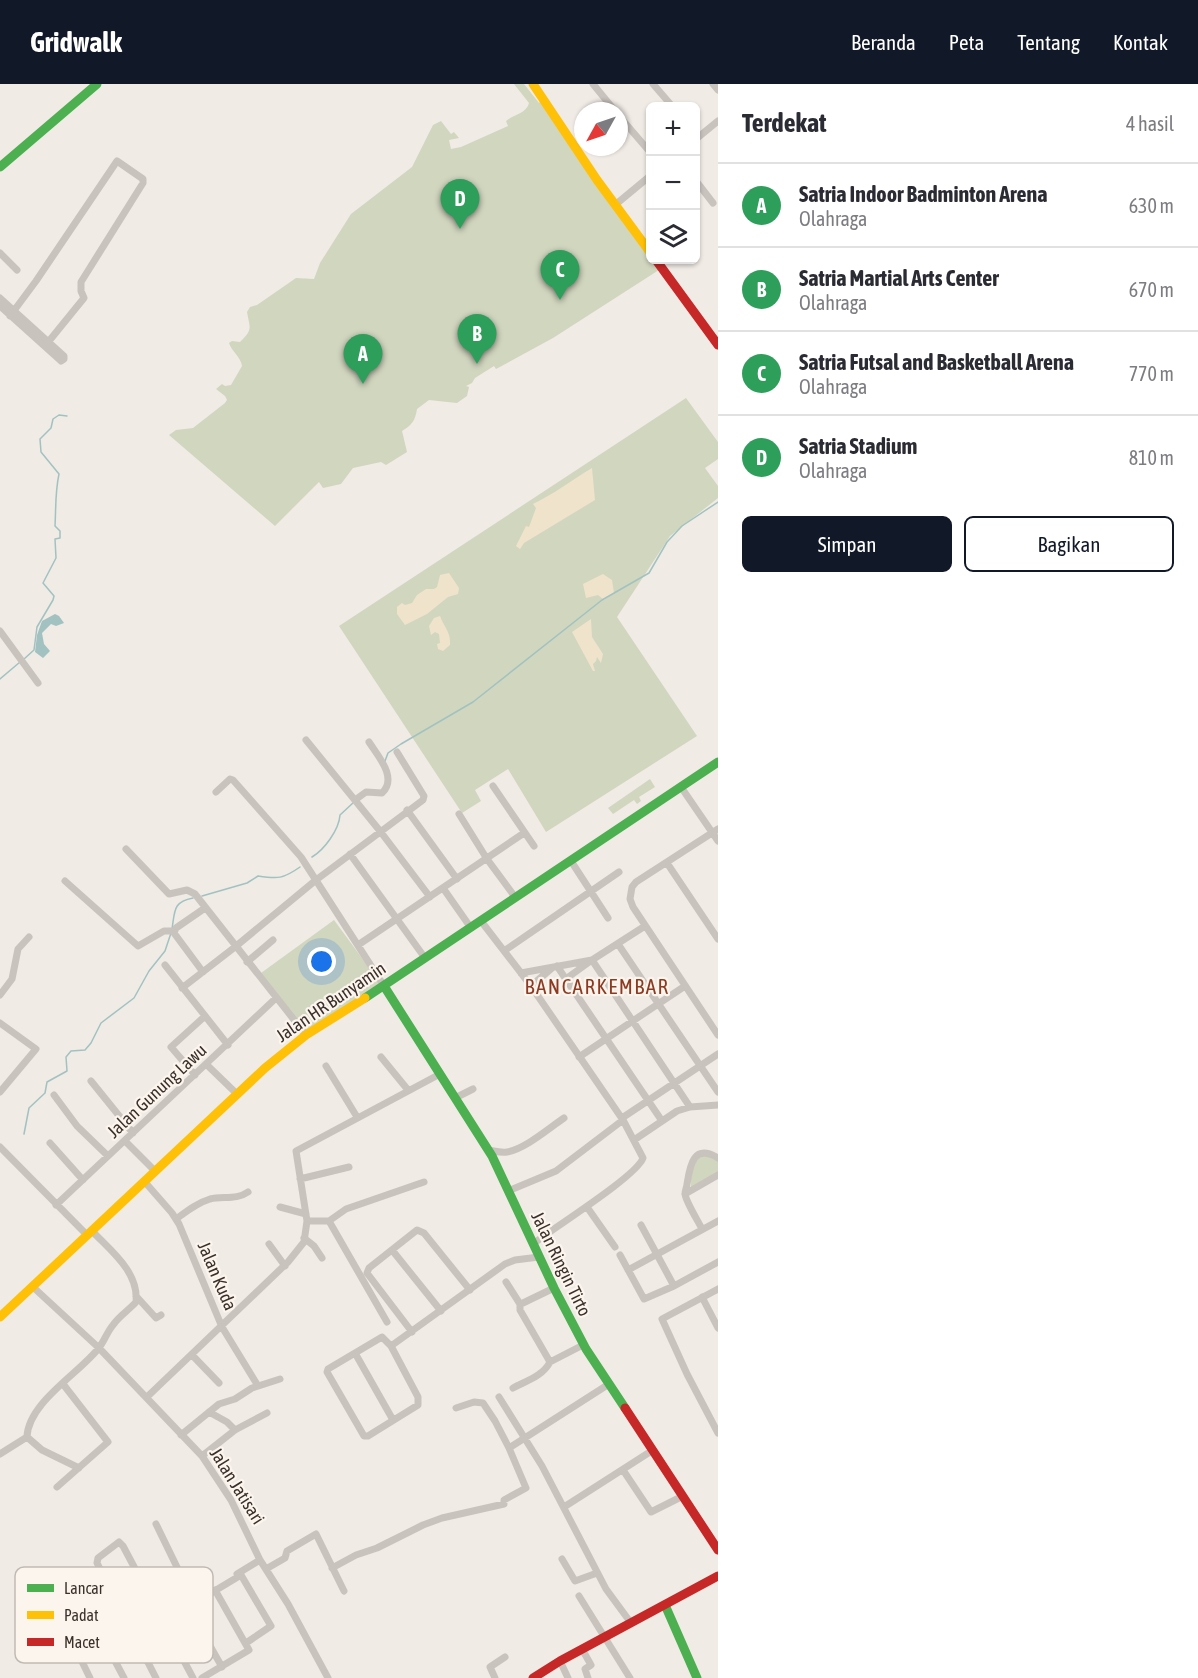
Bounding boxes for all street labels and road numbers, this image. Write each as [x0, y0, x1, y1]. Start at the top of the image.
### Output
street label: Jalan HR Bunyamin [272, 957, 390, 1046]
street label: Jalan Gunung Lawu [103, 1039, 211, 1142]
street label: Jalan Ringin Tirto [527, 1208, 596, 1319]
street label: Jalan Kuda [194, 1238, 241, 1313]
street label: Jalan Jatisari [206, 1444, 269, 1528]

